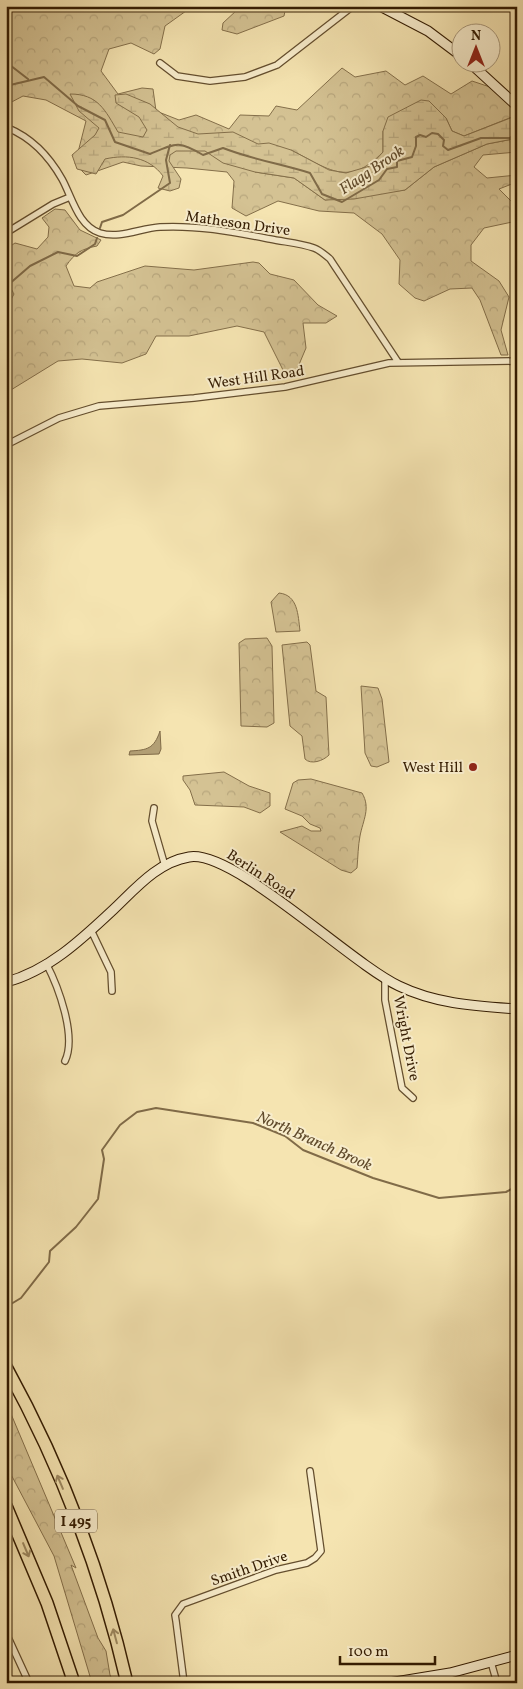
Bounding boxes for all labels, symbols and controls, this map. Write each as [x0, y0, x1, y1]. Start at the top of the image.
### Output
north arrow [450, 22, 500, 72]
text: N [471, 27, 481, 46]
water label: Flagg Brook [335, 140, 410, 201]
street label: Matheson Drive [184, 207, 291, 242]
street label: West Hill Road [207, 361, 306, 396]
place label: West Hill [403, 758, 463, 779]
marker: West Hill [467, 761, 479, 773]
street label: Berlin Road [222, 845, 298, 905]
street label: Wright Drive [387, 994, 424, 1083]
water label: North Branch Brook [253, 1106, 376, 1177]
one-way arrow [55, 1475, 65, 1490]
road number: I 495 [55, 1510, 97, 1532]
one-way arrow [22, 1542, 32, 1557]
street label: Smith Drive [208, 1546, 291, 1592]
one-way arrow [109, 1628, 119, 1644]
scale bar [340, 1634, 436, 1666]
text: 100 m [348, 1642, 388, 1663]

